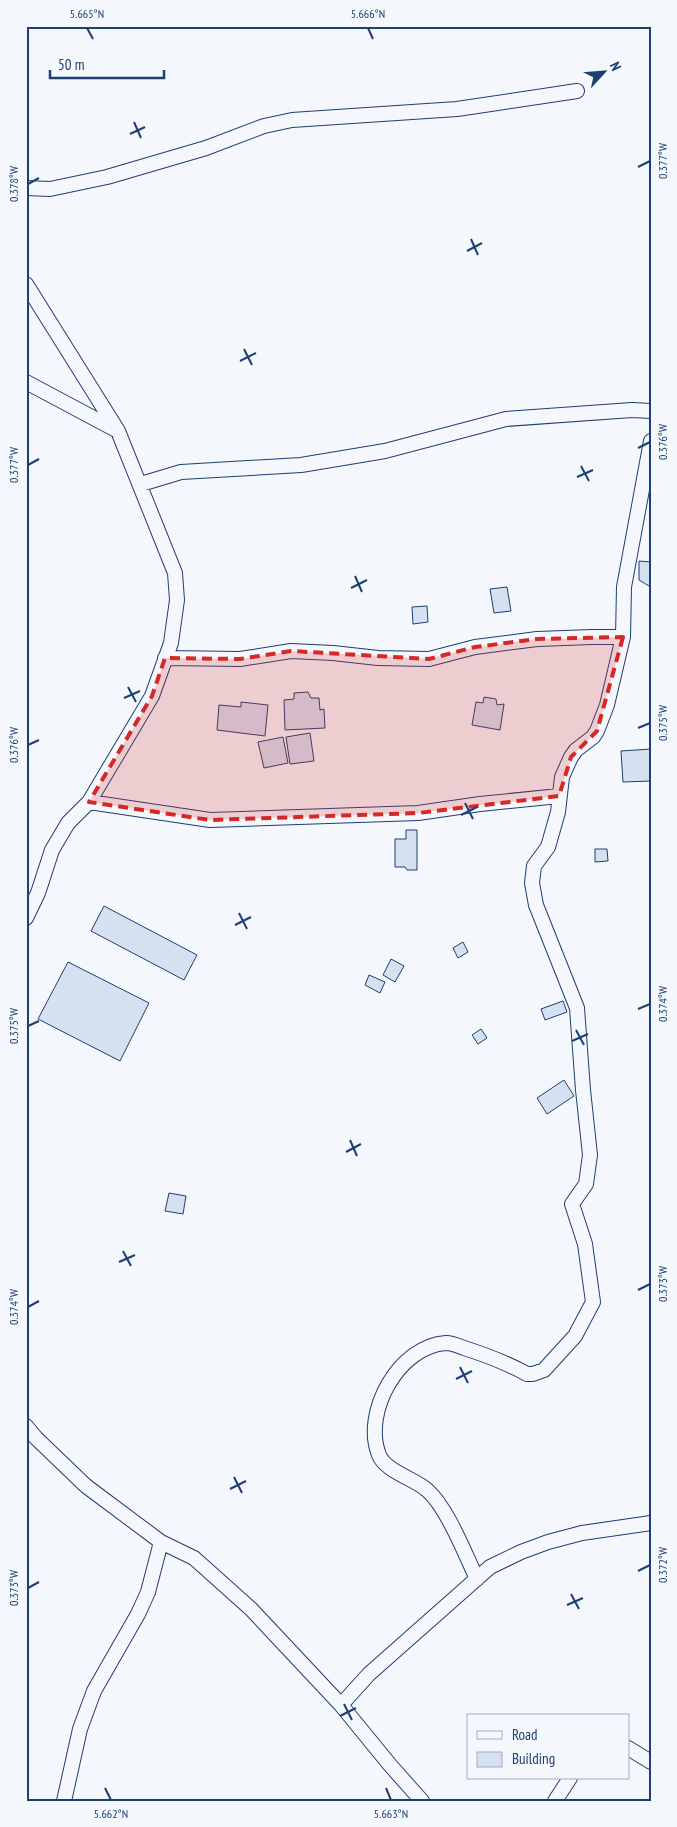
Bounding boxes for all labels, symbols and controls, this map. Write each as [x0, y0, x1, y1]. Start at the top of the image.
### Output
text: 5.665°N [70, 6, 104, 21]
text: 5.666°N [351, 6, 385, 21]
scale bar [50, 48, 164, 80]
north arrow [580, 48, 630, 98]
text: 50 m [58, 55, 84, 74]
text: N [606, 59, 625, 74]
text: 0.377°W [655, 143, 670, 179]
text: 0.378°W [6, 166, 21, 202]
text: 0.376°W [655, 424, 670, 460]
text: 0.377°W [6, 447, 21, 483]
text: 0.375°W [655, 705, 670, 741]
text: 0.376°W [6, 727, 21, 763]
text: 0.374°W [655, 986, 670, 1022]
text: 0.375°W [6, 1008, 21, 1044]
text: 0.373°W [655, 1266, 670, 1302]
text: 0.374°W [6, 1289, 21, 1325]
text: 0.372°W [655, 1547, 670, 1583]
text: 0.373°W [6, 1570, 21, 1606]
legend [467, 1714, 630, 1780]
text: Road [512, 1725, 538, 1744]
text: Building [512, 1749, 555, 1768]
text: 5.662°N [94, 1806, 128, 1821]
text: 5.663°N [374, 1806, 408, 1821]

